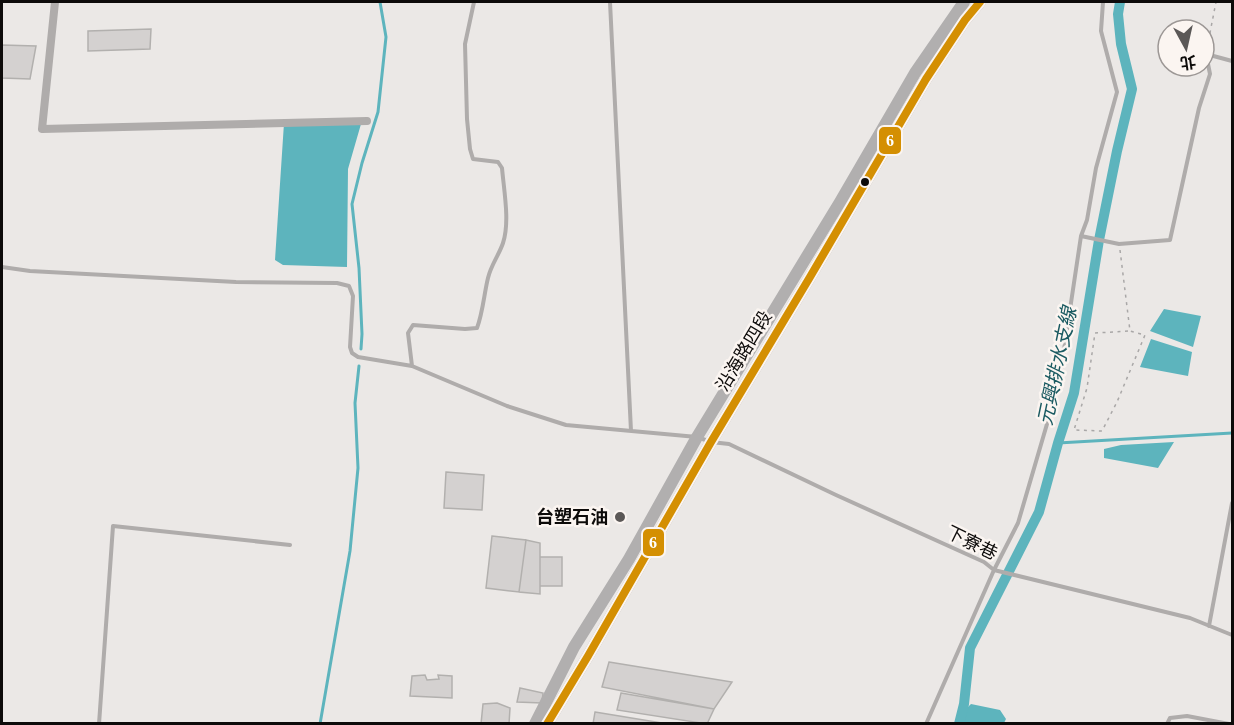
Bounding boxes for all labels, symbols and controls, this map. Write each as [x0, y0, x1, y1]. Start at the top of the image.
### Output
north arrow [1156, 18, 1216, 78]
text: 北 [1179, 53, 1197, 72]
line badge: 6 [878, 126, 902, 155]
text: 6 [886, 132, 894, 149]
unlabelled marker [859, 176, 871, 188]
water label: 元興排水支線 [1034, 303, 1081, 427]
street label: 沿海路四段 [712, 307, 776, 395]
place label: 台塑石油 [536, 507, 608, 527]
marker: 台塑石油 [613, 510, 627, 524]
street label: 下寮巷 [943, 522, 1001, 564]
line badge: 6 [642, 528, 665, 557]
text: 6 [649, 534, 657, 551]

